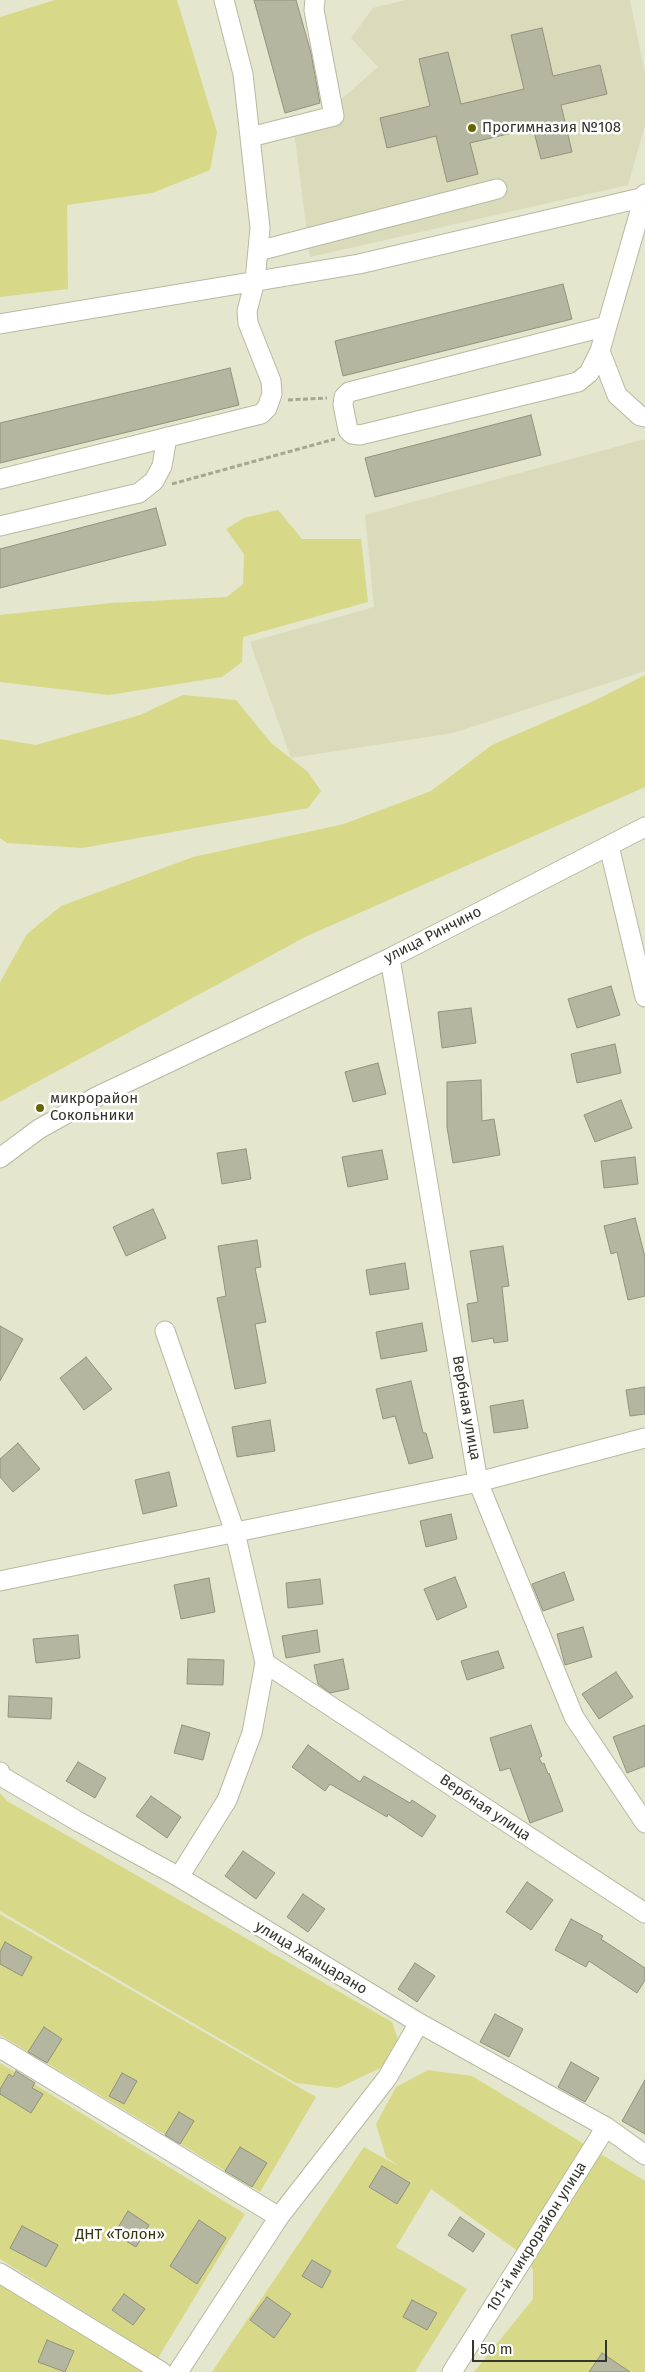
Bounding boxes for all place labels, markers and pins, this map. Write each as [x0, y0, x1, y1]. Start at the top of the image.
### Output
place label: Прогимназия №108 [482, 119, 621, 137]
marker: Прогимназия №108 [466, 122, 478, 134]
place label: микрорайон Сокольники [50, 1090, 138, 1125]
marker: микрорайон Сокольники [34, 1102, 46, 1114]

